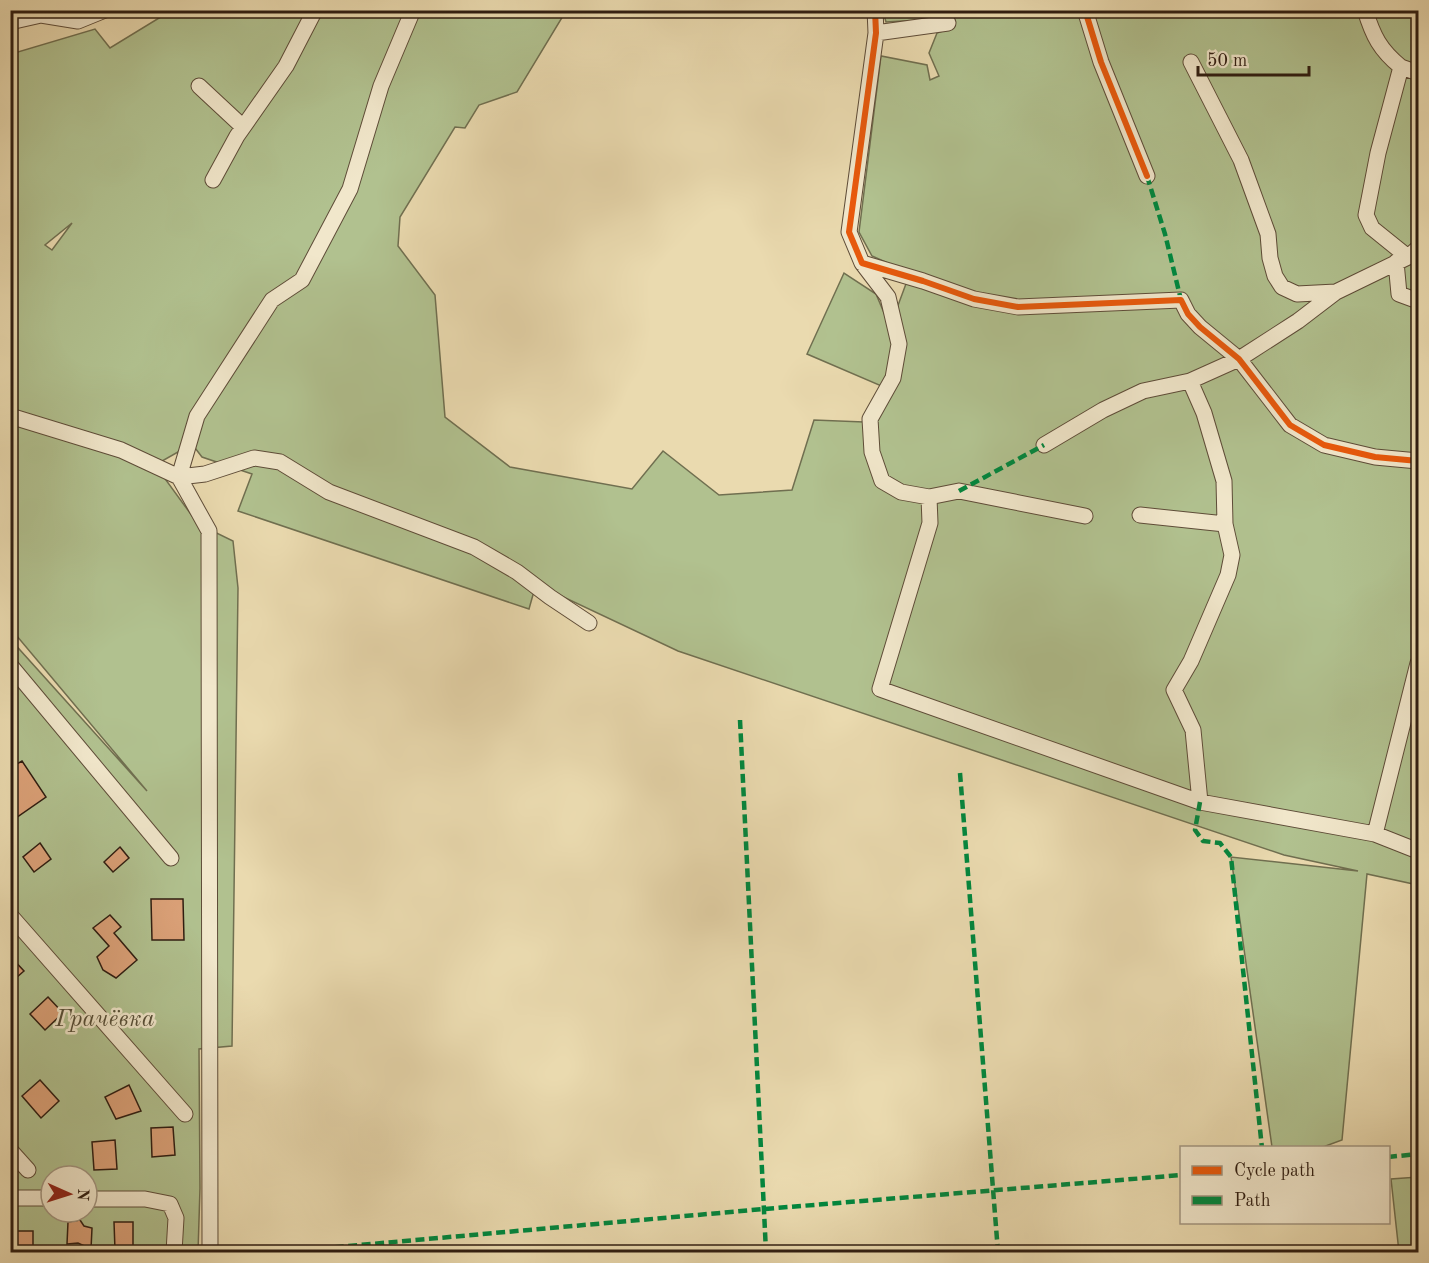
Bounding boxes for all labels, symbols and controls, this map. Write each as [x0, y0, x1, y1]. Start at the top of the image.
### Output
scale bar [1198, 39, 1309, 77]
text: 50 m [1207, 52, 1247, 70]
park label: Грачёвка [54, 1008, 155, 1032]
legend [1180, 1146, 1390, 1224]
text: Cycle path [1234, 1162, 1315, 1180]
north arrow [39, 1164, 99, 1224]
text: N [74, 1188, 90, 1202]
text: Path [1234, 1192, 1271, 1210]

